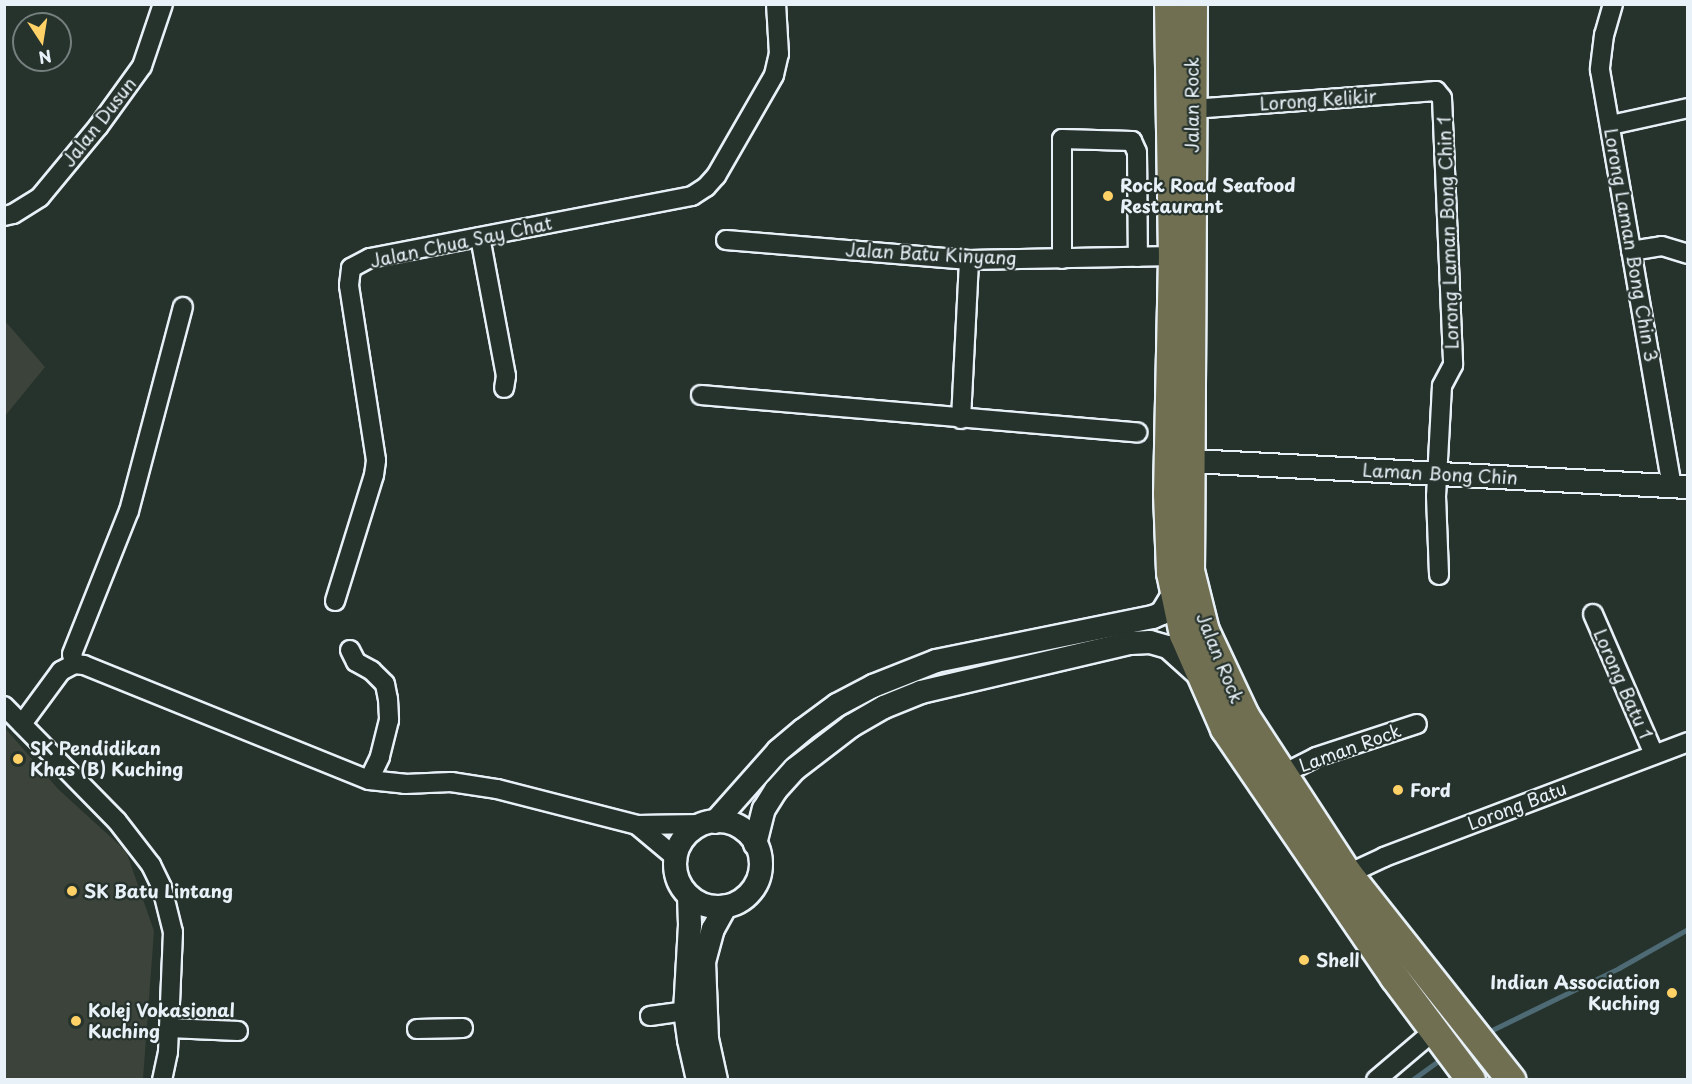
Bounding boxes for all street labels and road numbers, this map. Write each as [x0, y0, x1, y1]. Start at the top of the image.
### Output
street label: Jalan Rock [1181, 57, 1203, 153]
street label: Jalan Dusun [57, 73, 141, 171]
street label: Lorong Kelikir [1259, 85, 1377, 115]
street label: Lorong Laman Bong Chin 1 [1433, 116, 1463, 350]
street label: Lorong Laman Bong Chin 3 [1600, 127, 1662, 363]
street label: Jalan Chua Say Chat [367, 212, 555, 272]
street label: Jalan Batu Kinyang [845, 239, 1017, 269]
street label: Laman Bong Chin [1362, 459, 1518, 489]
street label: Jalan Rock [1192, 610, 1248, 706]
street label: Lorong Batu 1 [1589, 626, 1657, 742]
street label: Laman Rock [1296, 720, 1404, 776]
street label: Lorong Batu [1464, 777, 1570, 835]

